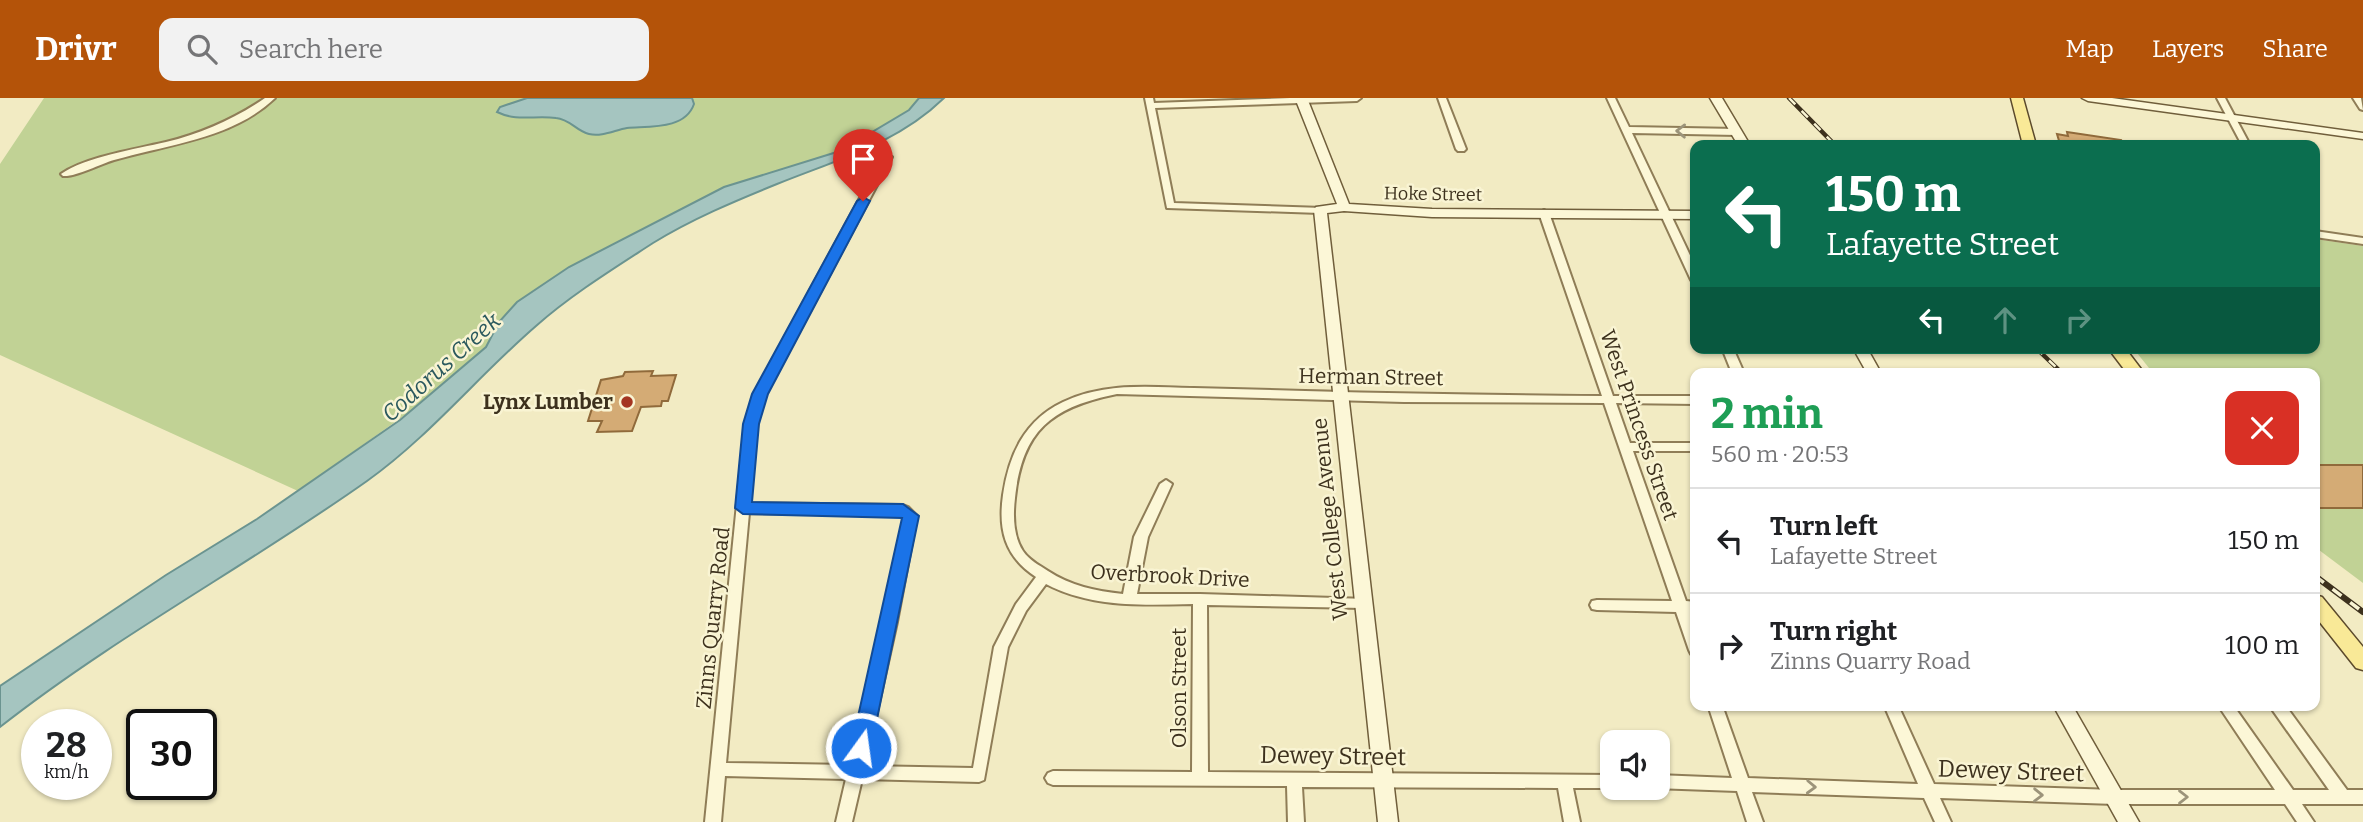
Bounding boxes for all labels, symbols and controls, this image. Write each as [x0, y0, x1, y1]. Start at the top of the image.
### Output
search box [159, 18, 649, 81]
text: Drivr [35, 29, 117, 69]
icon: search [183, 30, 221, 68]
text: Search here [239, 34, 383, 65]
text: Map [2066, 35, 2114, 63]
text: Layers [2152, 35, 2224, 63]
text: Share [2262, 35, 2328, 63]
one-way arrow [1675, 124, 1686, 139]
pin [833, 129, 893, 201]
icon: arrive [844, 140, 882, 178]
text: 150 m [1826, 165, 1961, 224]
icon: left [1711, 168, 1802, 259]
street label: Hoke Street [1384, 182, 1483, 206]
text: Lafayette Street [1826, 225, 2059, 263]
icon: left [1913, 301, 1951, 339]
icon: ahead [1986, 301, 2024, 339]
icon: right [2059, 301, 2097, 339]
water label: Codorus Creek [376, 306, 506, 427]
street label: West Princess Street [1594, 326, 1684, 524]
street label: Herman Street [1298, 363, 1444, 391]
place label: Lynx Lumber [483, 389, 613, 415]
text: 2 min [1711, 389, 1823, 439]
button: close [2225, 391, 2299, 465]
marker: Lynx Lumber [619, 394, 635, 410]
street label: West College Avenue [1306, 417, 1354, 621]
text: 560 m · 20:53 [1711, 440, 1849, 468]
text: Turn left [1770, 511, 1878, 542]
icon: left [1711, 522, 1749, 560]
text: 150 m [2228, 525, 2299, 556]
street label: Zinns Quarry Road [690, 526, 736, 710]
text: Lafayette Street [1770, 542, 1937, 570]
street label: Overbrook Drive [1090, 559, 1250, 593]
text: Turn right [1770, 616, 1897, 647]
street label: Olson Street [1166, 627, 1192, 748]
icon: right [1711, 627, 1749, 665]
text: 100 m [2225, 630, 2299, 661]
text: Zinns Quarry Road [1770, 647, 1971, 675]
speed limit sign: 30 [126, 709, 217, 800]
position arrow [824, 711, 898, 785]
text: 28 [46, 724, 87, 766]
map controls [1600, 730, 1670, 800]
button: sound [1600, 730, 1670, 800]
street label: Dewey Street [1260, 741, 1407, 771]
street label: Dewey Street [1937, 754, 2085, 788]
text: km/h [44, 761, 89, 783]
one-way arrow [1805, 780, 1816, 795]
one-way arrow [2033, 787, 2044, 802]
one-way arrow [2178, 789, 2189, 805]

